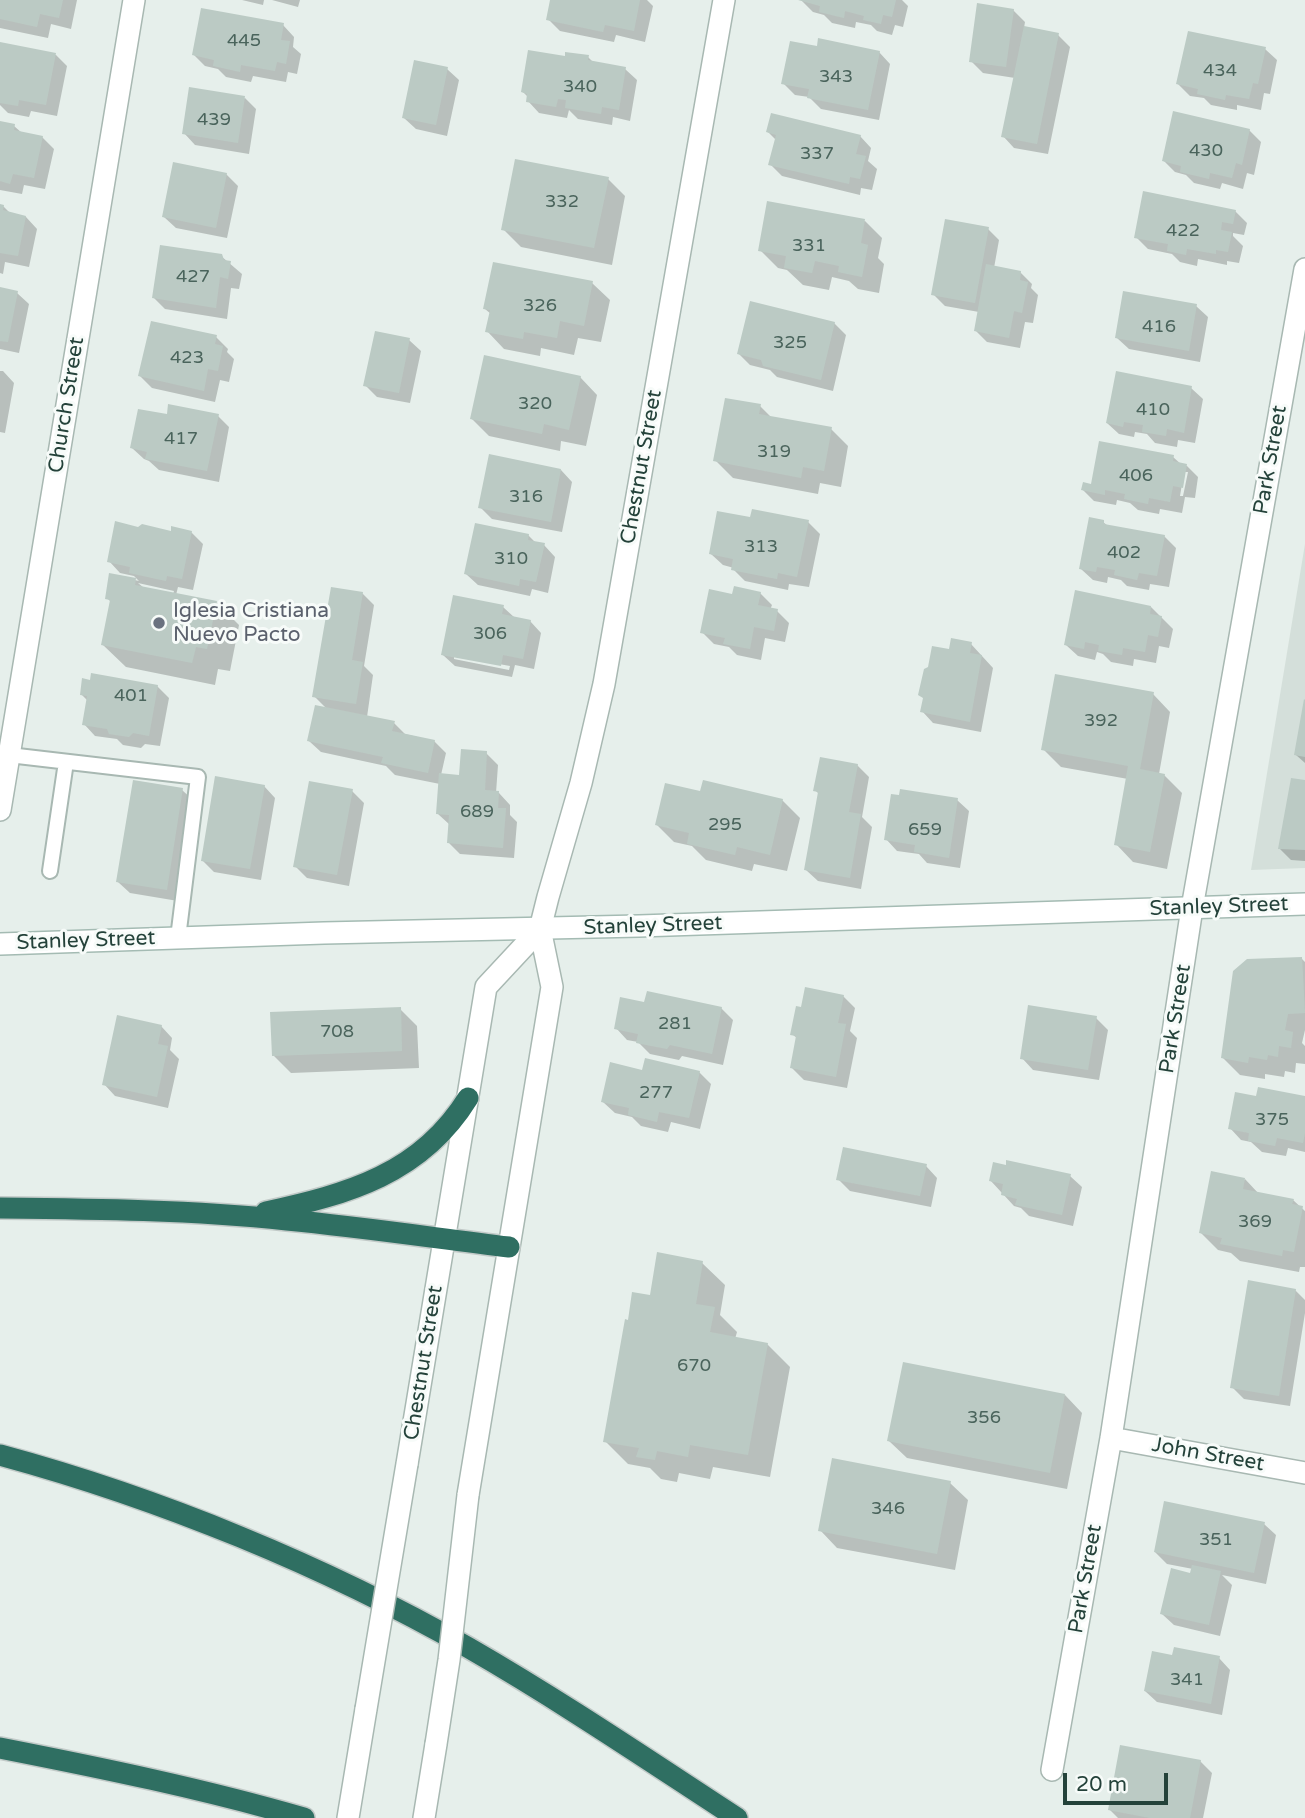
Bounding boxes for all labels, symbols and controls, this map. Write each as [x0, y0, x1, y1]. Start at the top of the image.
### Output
house number: 445 [227, 30, 261, 52]
house number: 434 [1203, 60, 1237, 82]
house number: 343 [819, 66, 853, 88]
house number: 340 [563, 76, 597, 98]
house number: 439 [197, 109, 231, 131]
house number: 430 [1189, 140, 1223, 162]
house number: 337 [800, 143, 834, 165]
house number: 332 [545, 191, 579, 213]
house number: 422 [1166, 220, 1200, 242]
house number: 331 [792, 235, 826, 257]
house number: 427 [176, 266, 210, 288]
house number: 326 [523, 295, 557, 317]
house number: 416 [1142, 316, 1176, 338]
house number: 325 [773, 332, 807, 354]
street label: Church Street [44, 335, 90, 475]
house number: 423 [170, 347, 204, 369]
street label: Chestnut Street [616, 388, 668, 546]
house number: 320 [518, 393, 552, 415]
house number: 410 [1136, 399, 1170, 421]
street label: Park Street [1249, 403, 1293, 517]
house number: 417 [164, 428, 198, 450]
house number: 319 [757, 441, 791, 463]
house number: 406 [1119, 465, 1153, 487]
house number: 316 [509, 486, 543, 508]
house number: 313 [744, 536, 778, 558]
house number: 402 [1107, 542, 1141, 564]
house number: 310 [494, 548, 528, 570]
place label: Iglesia Cristiana Nuevo Pacto [173, 598, 329, 648]
marker: Iglesia Cristiana Nuevo Pacto [151, 615, 167, 631]
house number: 306 [473, 623, 507, 645]
house number: 401 [114, 685, 148, 707]
house number: 392 [1084, 710, 1118, 732]
house number: 689 [460, 801, 494, 823]
house number: 295 [708, 814, 742, 836]
house number: 659 [908, 819, 942, 841]
street label: Stanley Street [1149, 892, 1289, 922]
street label: Stanley Street [583, 911, 723, 941]
street label: Stanley Street [16, 926, 156, 956]
street label: Park Street [1155, 963, 1197, 1075]
house number: 281 [658, 1013, 692, 1035]
house number: 708 [320, 1021, 354, 1043]
house number: 277 [639, 1082, 673, 1104]
house number: 375 [1255, 1109, 1289, 1131]
house number: 369 [1238, 1211, 1272, 1233]
street label: Chestnut Street [399, 1284, 449, 1442]
house number: 670 [677, 1355, 711, 1377]
house number: 356 [967, 1407, 1001, 1429]
street label: John Street [1150, 1433, 1266, 1477]
house number: 346 [871, 1498, 905, 1520]
street label: Park Street [1064, 1522, 1108, 1636]
house number: 351 [1199, 1529, 1233, 1551]
house number: 341 [1170, 1669, 1204, 1691]
scale bar [1067, 1758, 1172, 1802]
text: 20 m [1076, 1772, 1127, 1797]

